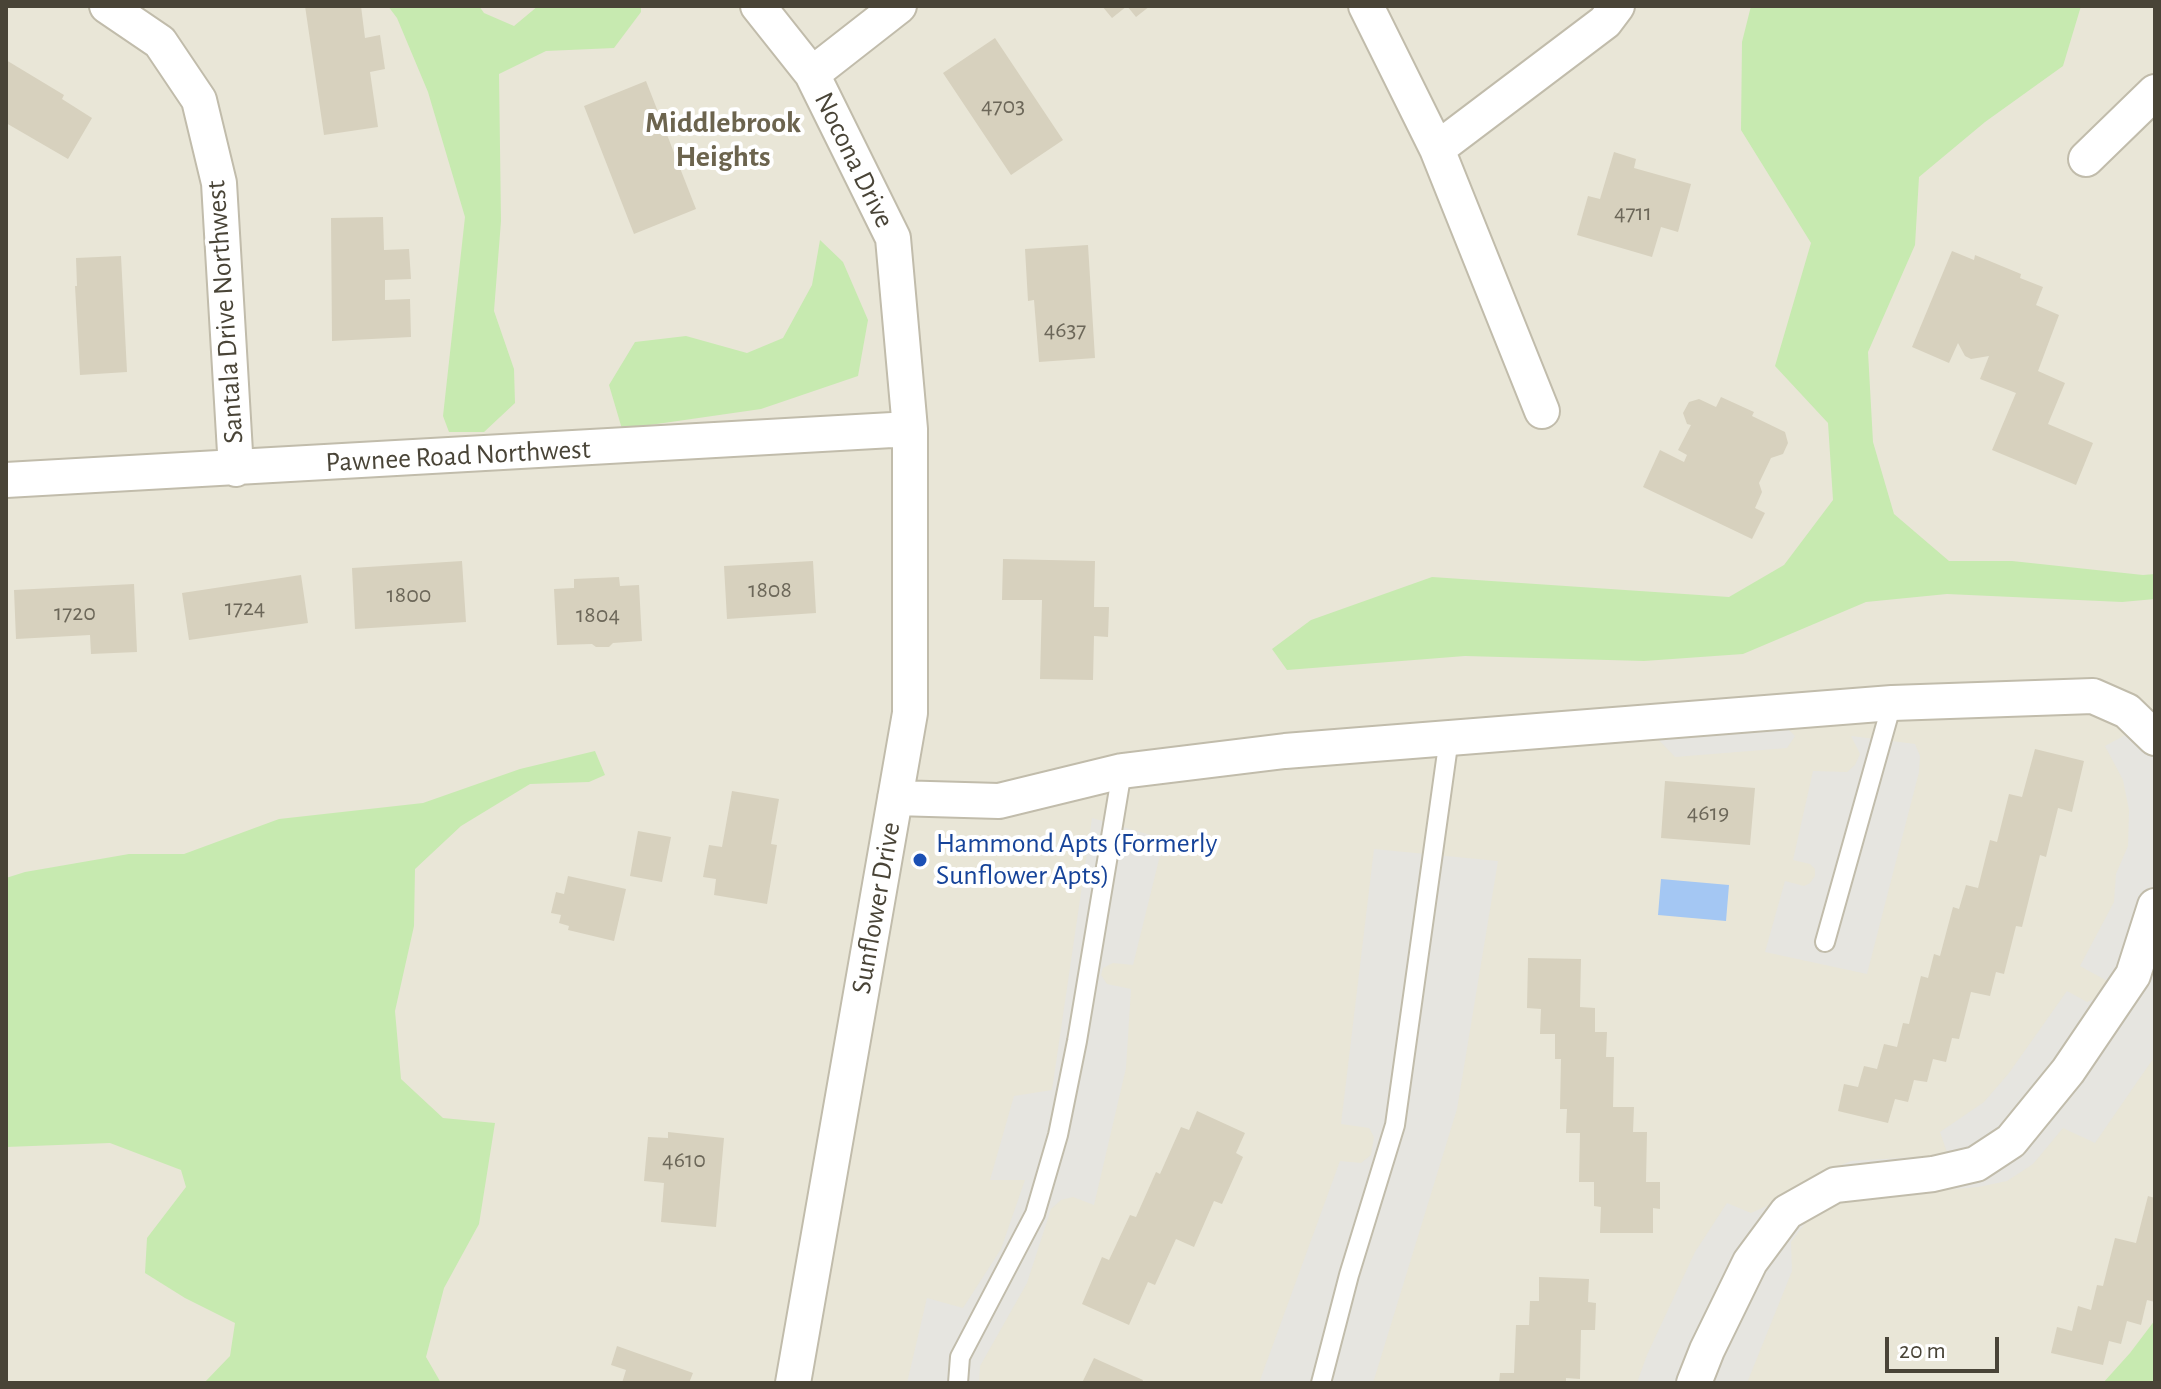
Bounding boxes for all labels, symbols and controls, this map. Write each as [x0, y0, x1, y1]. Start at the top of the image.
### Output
street label: Nocona Drive [807, 87, 901, 233]
house number: 4703 [981, 92, 1025, 120]
district label: Middlebrook Heights [645, 105, 801, 176]
street label: Santala Drive Northwest [199, 179, 251, 445]
house number: 4711 [1614, 199, 1652, 227]
house number: 4637 [1044, 316, 1086, 344]
street label: Pawnee Road Northwest [325, 432, 591, 480]
house number: 1808 [748, 576, 792, 604]
house number: 1800 [387, 581, 431, 609]
house number: 1724 [225, 594, 265, 622]
house number: 1720 [54, 599, 96, 627]
house number: 1804 [576, 601, 620, 629]
house number: 4619 [1687, 799, 1729, 827]
street label: Sunflower Drive [844, 819, 908, 997]
place label: Hammond Apts (Formerly Sunflower Apts) [936, 827, 1218, 893]
marker: Hammond Apts (Formerly Sunflower Apts) [911, 851, 929, 869]
house number: 4610 [662, 1146, 706, 1174]
scale bar [1889, 1321, 2003, 1371]
text: 20 m [1899, 1339, 1946, 1363]

